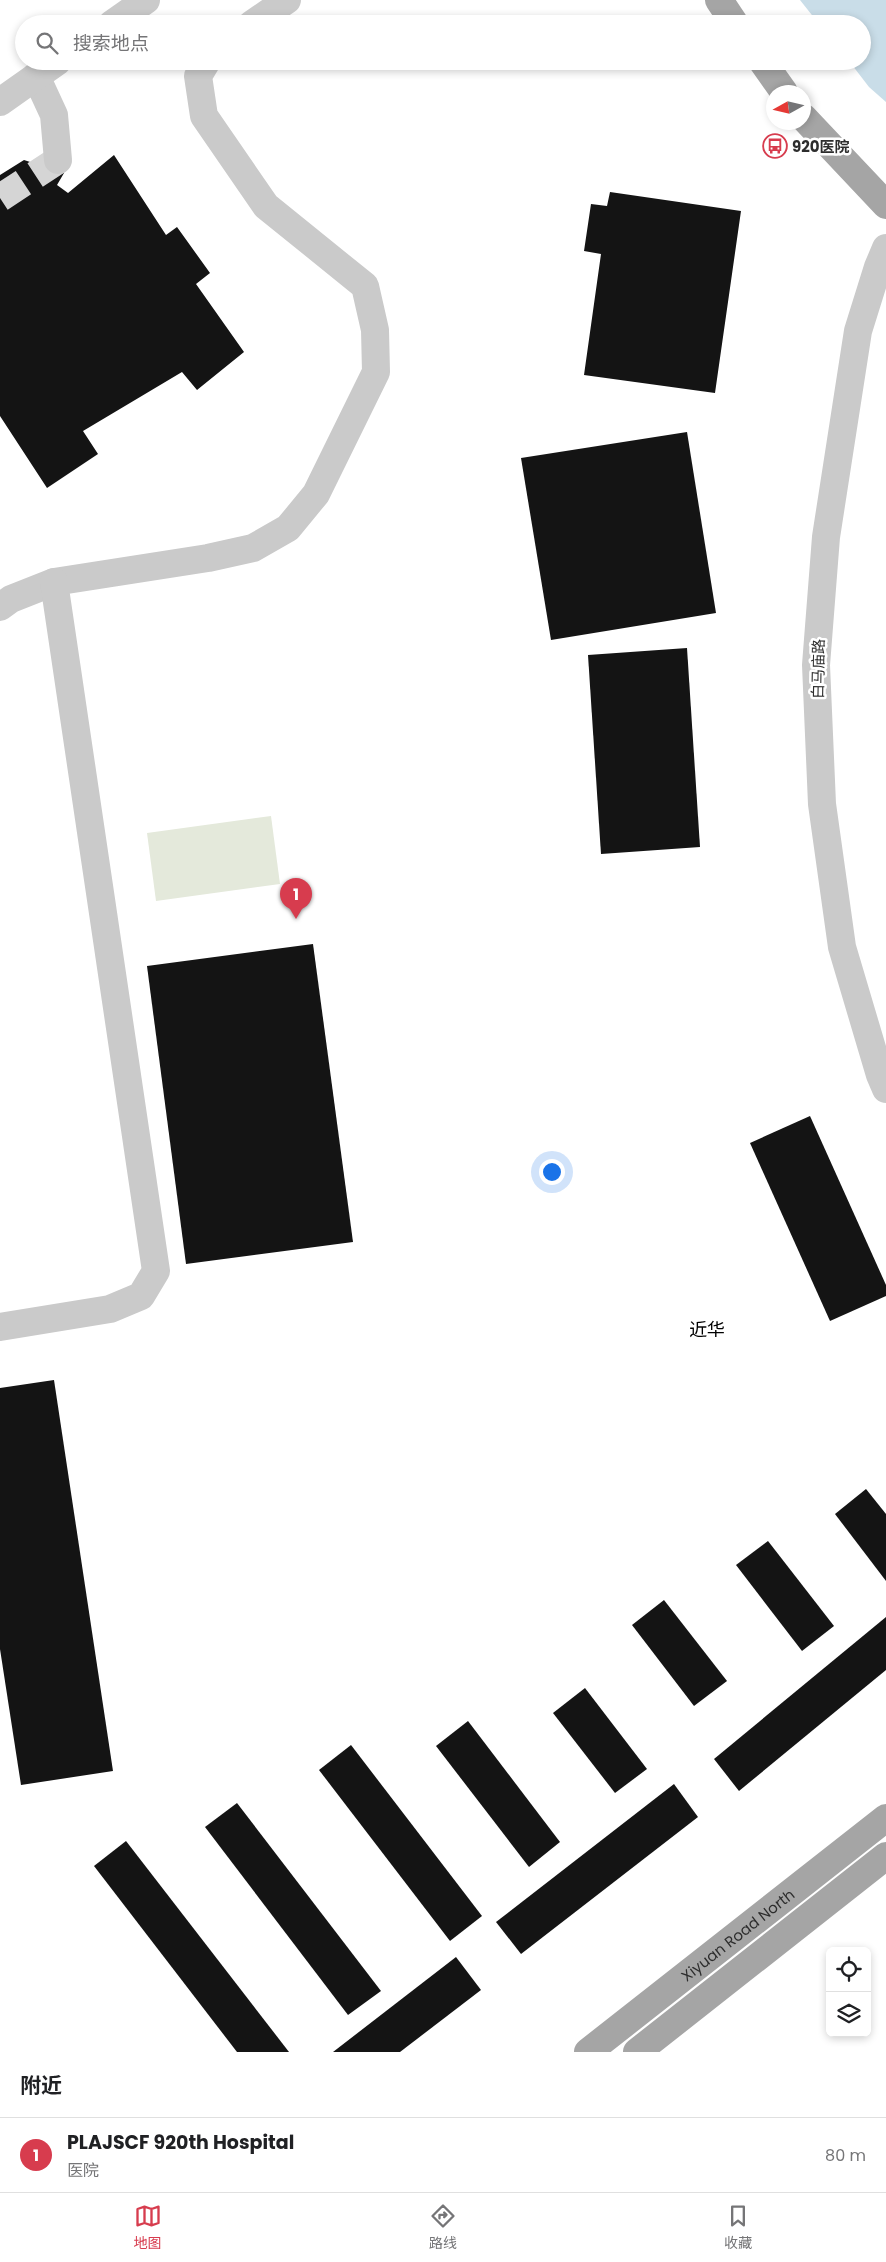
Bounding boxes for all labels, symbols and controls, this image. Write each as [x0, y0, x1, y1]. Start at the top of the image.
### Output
search box [15, 15, 871, 70]
icon: search [33, 29, 61, 57]
text: 搜索地点 [73, 30, 149, 57]
north arrow [766, 85, 811, 130]
bus stop icon: 920医院 [762, 133, 788, 159]
place label: 920医院 [792, 136, 850, 157]
street label: 白马庙路 [807, 639, 829, 699]
pin: 1 [280, 878, 312, 919]
your location [539, 1159, 565, 1185]
district label: 近华 [689, 1317, 725, 1342]
street label: Xiyuan Road North [676, 1884, 798, 1986]
map controls [826, 1947, 871, 2037]
button: locate [826, 1947, 871, 1992]
button: layers [826, 1992, 871, 2037]
text: 附近 [20, 2071, 62, 2100]
text: PLAJSCF 920th Hospital [67, 2129, 294, 2156]
text: 1 [33, 2144, 39, 2167]
text: 80 m [825, 2144, 866, 2167]
text: 医院 [67, 2159, 99, 2182]
tab: 地图 [134, 2202, 162, 2254]
tab: 路线 [429, 2202, 457, 2254]
tab: 收藏 [724, 2202, 752, 2254]

